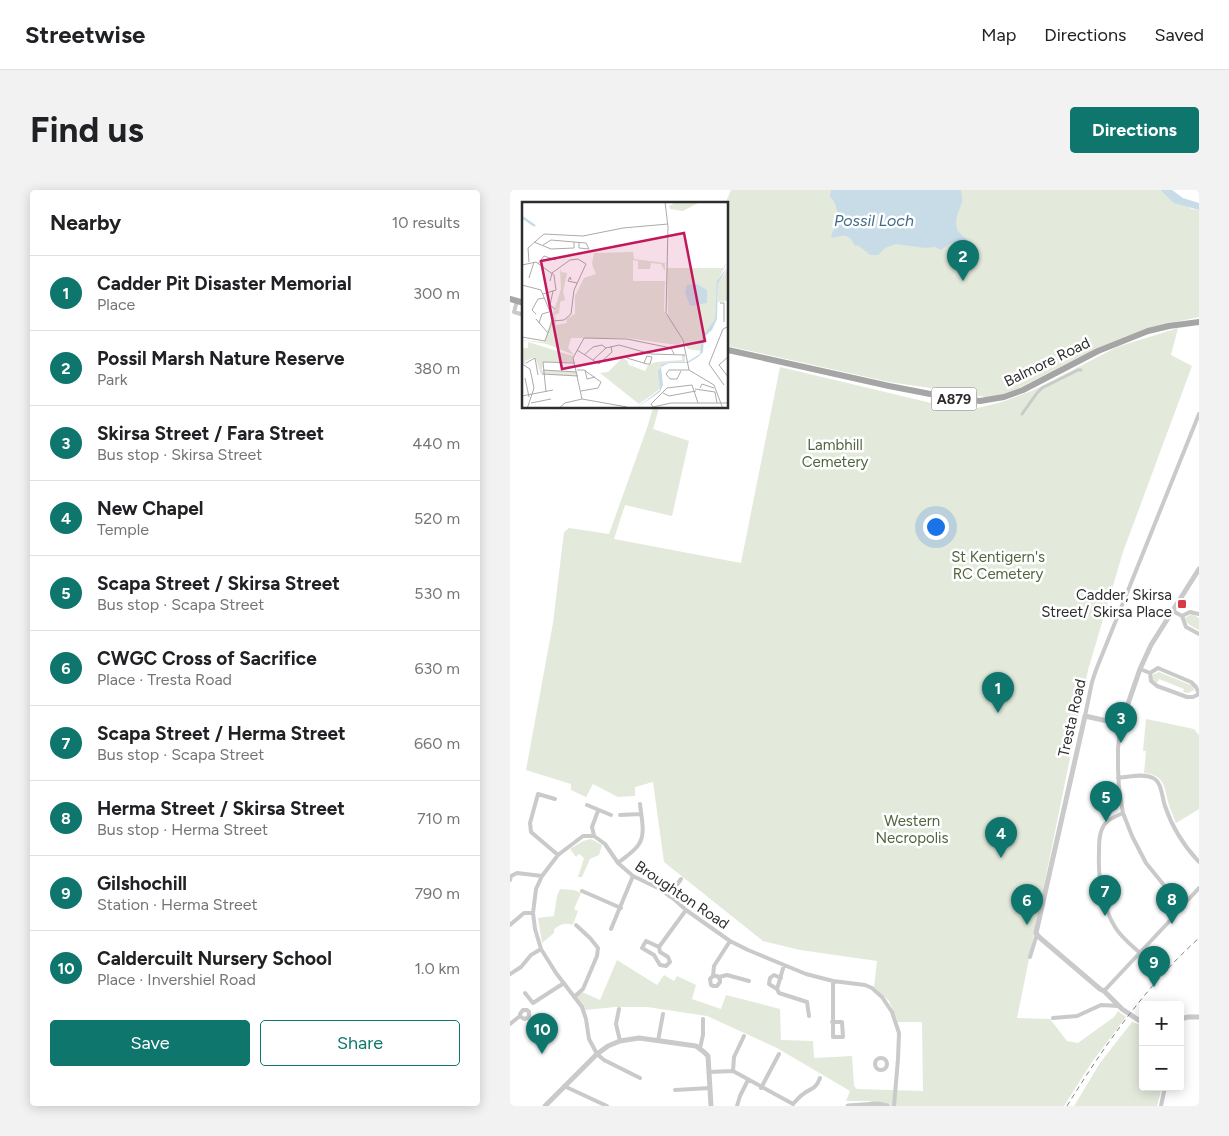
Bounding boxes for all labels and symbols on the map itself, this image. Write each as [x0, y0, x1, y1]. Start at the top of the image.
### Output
inset map [522, 202, 729, 409]
water label: Possil Loch [834, 211, 914, 230]
pin: 2 [947, 240, 979, 281]
street label: Balmore Road [1001, 334, 1093, 390]
road number: A879 [932, 388, 976, 410]
park label: Lambhill Cemetery [802, 436, 868, 471]
your location [923, 514, 949, 540]
park label: St Kentigern's RC Cemetery [951, 548, 1045, 583]
place label: Cadder, Skirsa Street/ Skirsa Place [1041, 586, 1172, 621]
marker: Cadder, Skirsa Street/ Skirsa Place [1176, 598, 1188, 610]
pin: 1 [982, 672, 1014, 713]
street label: Tresta Road [1054, 677, 1090, 759]
pin: 3 [1105, 702, 1137, 743]
pin: 5 [1090, 781, 1122, 822]
park label: Western Necropolis [875, 812, 949, 847]
pin: 4 [985, 817, 1017, 858]
street label: Broughton Road [632, 857, 732, 933]
pin: 7 [1089, 875, 1121, 916]
pin: 8 [1156, 883, 1188, 924]
pin: 6 [1011, 884, 1043, 925]
pin: 9 [1138, 946, 1170, 987]
pin: 10 [526, 1013, 558, 1054]

